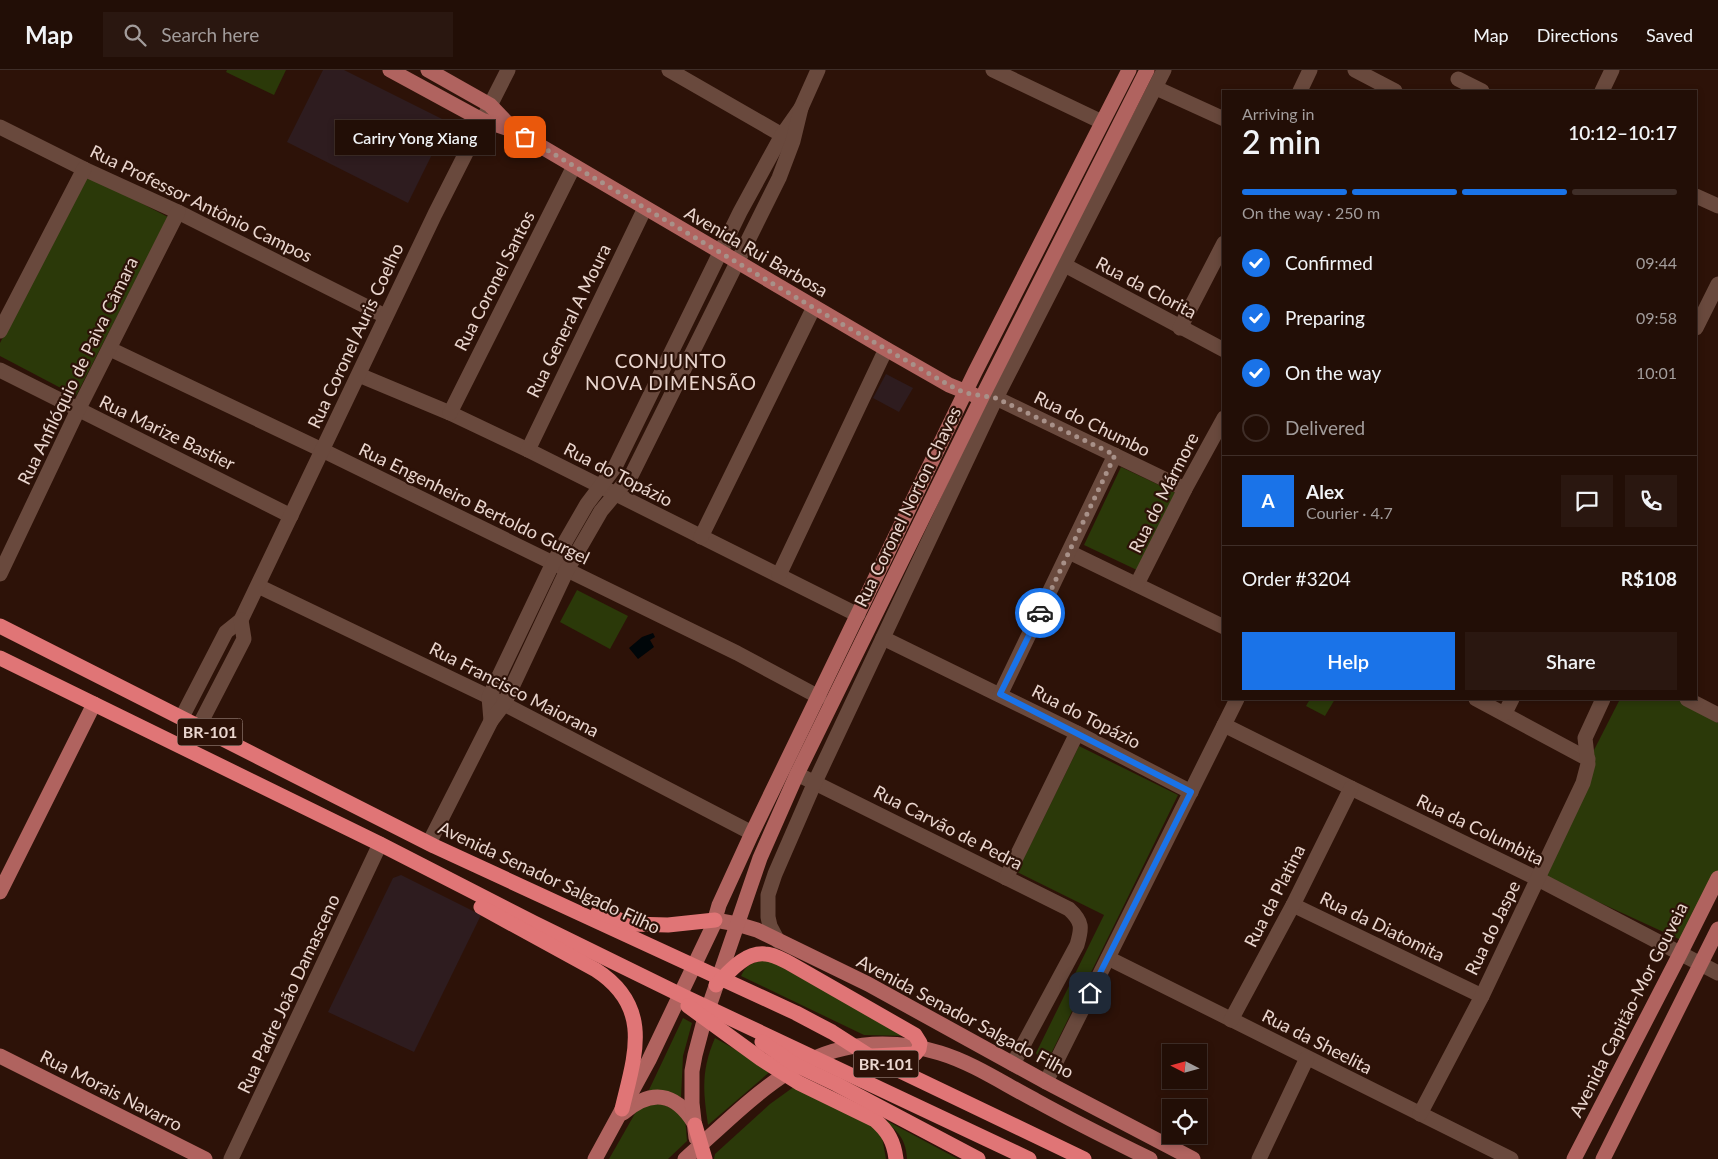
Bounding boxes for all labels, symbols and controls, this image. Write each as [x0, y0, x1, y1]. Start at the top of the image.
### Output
search box [103, 12, 453, 57]
text: Map [25, 20, 73, 49]
icon: search [121, 21, 149, 49]
text: Search here [161, 23, 259, 46]
text: Map [1473, 24, 1509, 46]
text: Directions [1537, 24, 1618, 46]
text: Saved [1646, 24, 1693, 46]
text: Arriving in [1242, 104, 1315, 123]
pin [504, 116, 546, 158]
callout: Cariry Yong Xiang [335, 120, 495, 154]
text: 10:12–10:17 [1568, 121, 1677, 144]
text: 2 min [1242, 122, 1321, 161]
icon: bag [511, 123, 539, 151]
text: Cariry Yong Xiang [353, 128, 477, 147]
street label: Rua Professor Antônio Campos [87, 140, 316, 267]
street label: Avenida Rui Barbosa [681, 201, 832, 301]
text: On the way · 250 m [1242, 203, 1380, 222]
street label: Rua Coronel Santos [449, 207, 539, 354]
street label: Rua Coronel Auris Coelho [302, 239, 408, 432]
street label: Rua General A Moura [521, 240, 615, 401]
icon: check [1242, 249, 1270, 277]
street label: Rua da Clorita [1092, 251, 1201, 323]
text: Confirmed [1285, 251, 1373, 274]
street label: Rua Anfilóquio de Paiva Câmara [12, 253, 142, 488]
text: 09:44 [1636, 253, 1677, 272]
icon: check [1242, 304, 1270, 332]
text: Preparing [1285, 306, 1365, 329]
text: 09:58 [1636, 308, 1677, 327]
district label: CONJUNTO NOVA DIMENSÃO [585, 349, 757, 394]
icon: check [1242, 359, 1270, 387]
text: On the way [1285, 361, 1381, 384]
text: 10:01 [1636, 363, 1677, 382]
street label: Rua do Chumbo [1031, 385, 1154, 461]
street label: Rua Marize Bastier [96, 390, 239, 475]
street label: Rua Coronel Norton Chaves [849, 403, 965, 610]
text: Delivered [1285, 416, 1365, 439]
street label: Rua do Mármore [1123, 429, 1203, 556]
street label: Rua do Topázio [560, 437, 677, 511]
street label: Rua Engenheiro Bertoldo Gurgel [355, 438, 593, 569]
button: chat [1561, 475, 1613, 527]
button: phone [1625, 475, 1677, 527]
text: Alex [1306, 480, 1344, 503]
text: A [1261, 489, 1275, 512]
text: Courier · 4.7 [1306, 503, 1393, 522]
text: Order #3204 [1242, 567, 1351, 590]
text: R$108 [1621, 567, 1677, 590]
courier [1015, 588, 1065, 638]
icon: car [1026, 599, 1054, 627]
button: Help [1242, 632, 1455, 690]
button: Share [1465, 632, 1677, 690]
street label: Rua Francisco Maiorana [426, 637, 603, 741]
street label: Rua do Topázio [1028, 679, 1145, 753]
road number: BR-101 [178, 719, 242, 746]
street label: Rua Carvão de Pedra [870, 780, 1027, 874]
street label: Rua da Columbita [1413, 789, 1548, 869]
street label: Avenida Senador Salgado Filho [435, 816, 664, 938]
street label: Rua da Platina [1239, 841, 1309, 950]
street label: Rua do Jaspe [1460, 877, 1524, 978]
street label: Rua da Diatomita [1317, 886, 1448, 966]
street label: Rua Padre João Damasceno [232, 891, 344, 1097]
street label: Avenida Capitão-Mor Gouveia [1564, 898, 1692, 1121]
street label: Avenida Senador Salgado Filho [853, 950, 1078, 1083]
pin [1069, 972, 1111, 1014]
icon: home [1076, 979, 1104, 1007]
street label: Rua da Sheelita [1259, 1004, 1376, 1078]
north arrow [1162, 1044, 1208, 1089]
map controls [1162, 1044, 1207, 1144]
street label: Rua Morais Navarro [37, 1045, 186, 1135]
road number: BR-101 [854, 1051, 918, 1078]
button: locate [1162, 1099, 1207, 1144]

